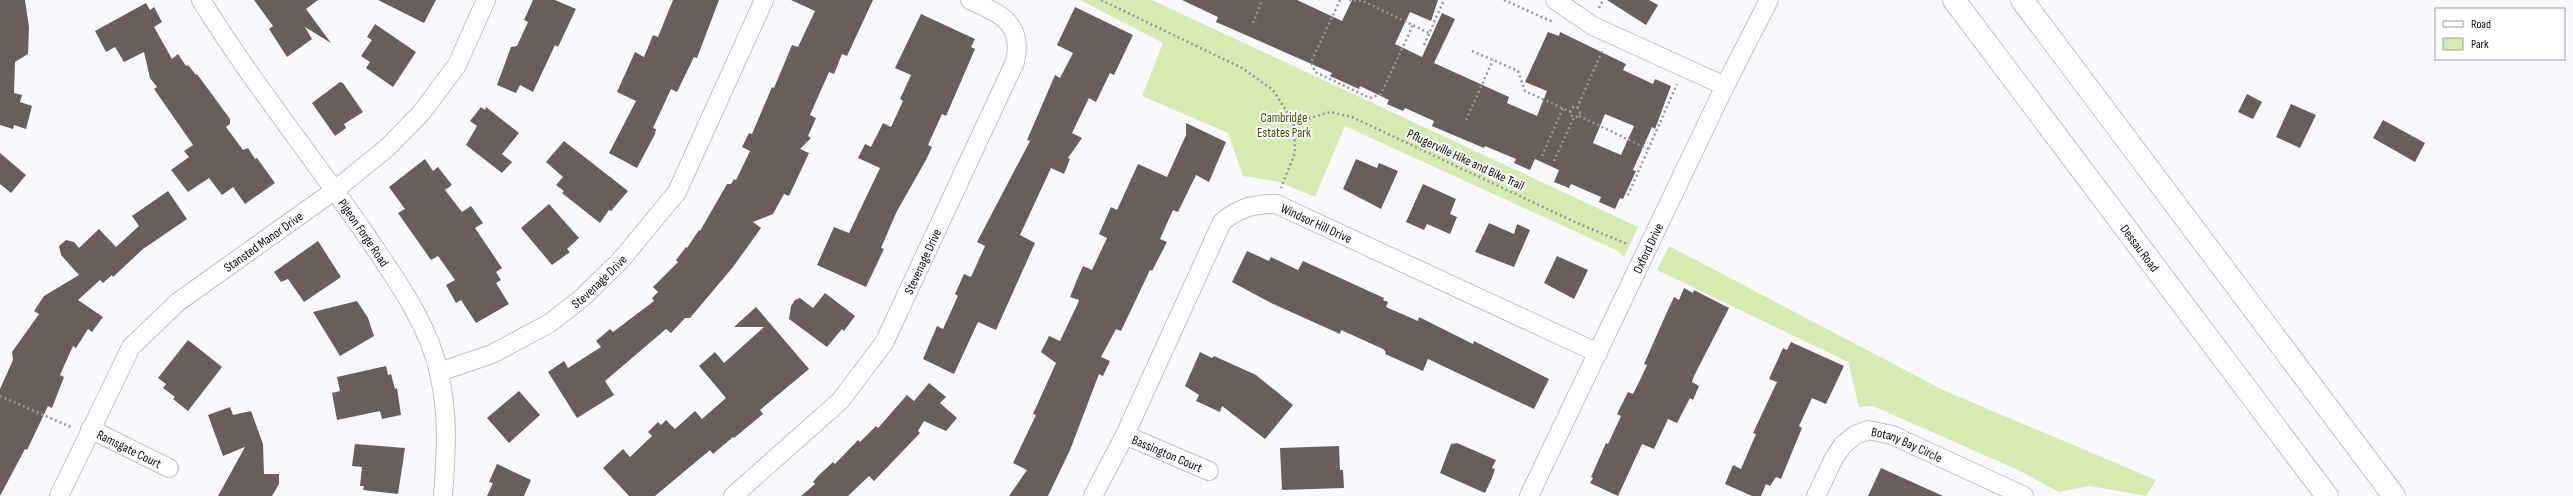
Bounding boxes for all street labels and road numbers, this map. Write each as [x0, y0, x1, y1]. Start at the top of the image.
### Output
street label: Pflugerville Hike and Bike Trail [1404, 126, 1527, 194]
street label: Pigeon Forge Road [334, 196, 392, 270]
street label: Windsor Hill Drive [1278, 200, 1354, 247]
street label: Stansted Manor Drive [221, 208, 306, 276]
street label: Oxford Drive [1630, 221, 1667, 276]
street label: Dessau Road [2117, 222, 2162, 275]
street label: Stevenage Drive [901, 226, 945, 297]
street label: Stevenage Drive [568, 252, 631, 312]
street label: Botany Bay Circle [1870, 424, 1945, 466]
street label: Ramsgate Court [94, 427, 164, 472]
street label: Bassington Court [1129, 432, 1205, 476]

